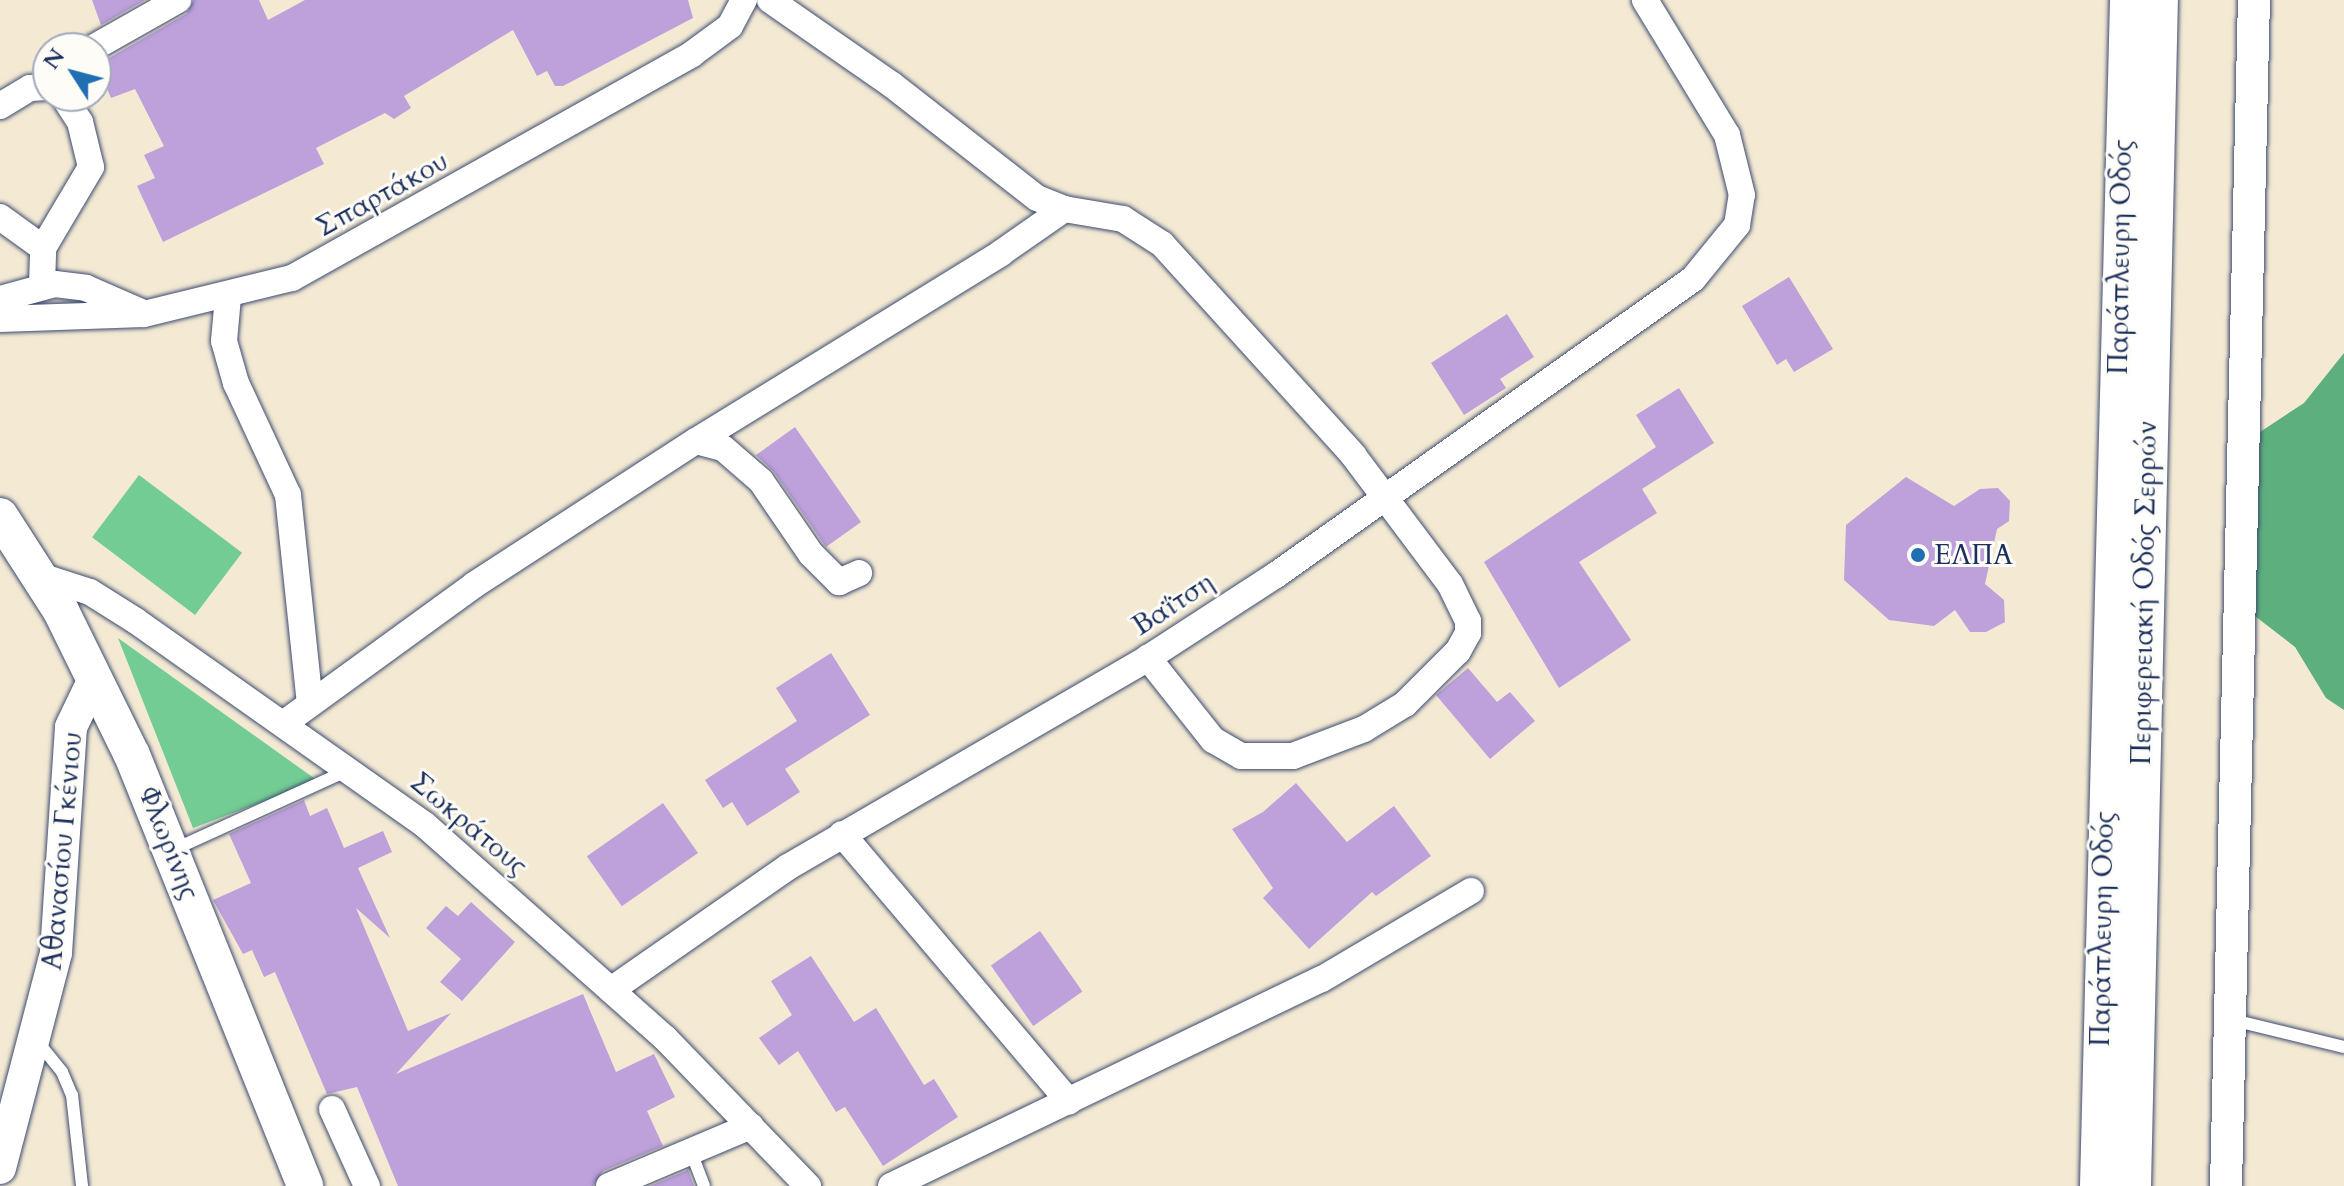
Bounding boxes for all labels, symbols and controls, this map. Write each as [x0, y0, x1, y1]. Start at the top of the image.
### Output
north arrow [32, 32, 112, 112]
text: N [36, 43, 72, 76]
street label: Παράπλευρη Οδός [2101, 139, 2139, 375]
street label: Σπαρτάκου [310, 144, 454, 244]
street label: Περιφερειακή Οδός Σερρών [2124, 421, 2164, 765]
place label: ΕΛΠΑ [1934, 538, 2013, 572]
marker: ΕΛΠΑ [1909, 546, 1927, 564]
street label: Βαΐτση [1126, 565, 1220, 643]
street label: Αθανασίου Γκένιου [35, 730, 89, 972]
street label: Σωκράτους [404, 765, 534, 883]
street label: Φλωρίνης [131, 782, 207, 904]
street label: Παράπλευρη Οδός [2083, 811, 2121, 1047]

